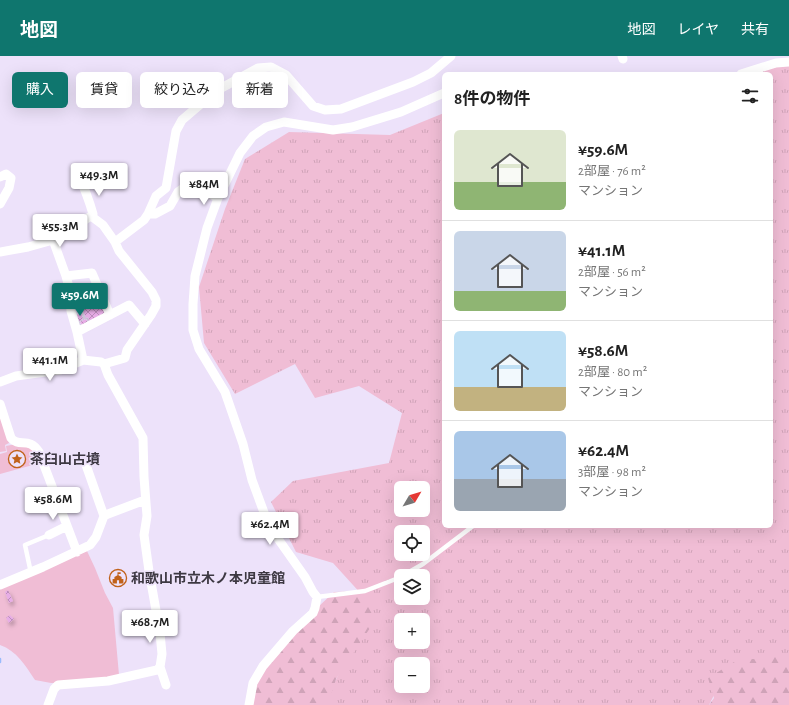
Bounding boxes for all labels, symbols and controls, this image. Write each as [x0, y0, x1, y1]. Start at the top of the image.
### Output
text: 地図 [20, 21, 58, 40]
text: 地図 [627, 23, 655, 37]
text: レイヤ [677, 23, 719, 37]
text: 共有 [741, 23, 769, 37]
chip: 購入 [12, 72, 68, 108]
chip: 賃貸 [76, 72, 132, 108]
chip: 絞り込み [140, 72, 224, 108]
chip: 新着 [232, 72, 288, 108]
icon: filters [739, 85, 761, 107]
text: 8件の物件 [454, 90, 530, 107]
text: ¥59.6M [578, 141, 628, 158]
icon: home [486, 146, 534, 194]
pin: ¥49.3M [66, 163, 132, 197]
text: 2部屋 · 76 m² [578, 165, 646, 178]
text: ¥49.3M [80, 169, 118, 182]
pin: ¥84M [180, 172, 228, 206]
text: ¥84M [189, 178, 219, 191]
text: マンション [578, 185, 643, 198]
pin: ¥55.3M [27, 214, 93, 248]
text: ¥55.3M [41, 220, 79, 233]
text: ¥41.1M [578, 242, 625, 259]
icon: home [486, 247, 534, 295]
text: 2部屋 · 56 m² [578, 266, 646, 279]
pin: ¥59.6M [47, 283, 113, 317]
text: マンション [578, 286, 643, 299]
text: ¥59.6M [61, 289, 99, 302]
text: ¥58.6M [578, 342, 628, 359]
icon: home [486, 347, 534, 395]
pin: ¥41.1M [17, 348, 83, 382]
text: ¥41.1M [32, 354, 68, 367]
text: 2部屋 · 80 m² [578, 366, 647, 379]
text: マンション [578, 386, 643, 399]
text: ¥62.4M [578, 442, 629, 459]
icon: home [486, 447, 534, 495]
place icon: 茶臼山古墳 [7, 449, 27, 469]
place label: 茶臼山古墳 [30, 451, 100, 467]
text: 3部屋 · 98 m² [578, 466, 646, 479]
north arrow [394, 481, 430, 517]
map controls [394, 481, 430, 693]
text: マンション [578, 486, 643, 499]
pin: ¥58.6M [20, 487, 86, 521]
text: ¥58.6M [34, 493, 72, 506]
pin: ¥62.4M [237, 512, 303, 546]
text: ¥62.4M [250, 518, 290, 531]
button: locate [394, 525, 430, 561]
public building icon: 和歌山市立木ノ本児童館 [108, 568, 128, 588]
button: layers [394, 569, 430, 605]
place label: 和歌山市立木ノ本児童館 [131, 571, 285, 586]
pin: ¥68.7M [117, 610, 183, 644]
button: + [394, 613, 430, 649]
text: ¥68.7M [131, 616, 169, 629]
button: − [394, 657, 430, 693]

